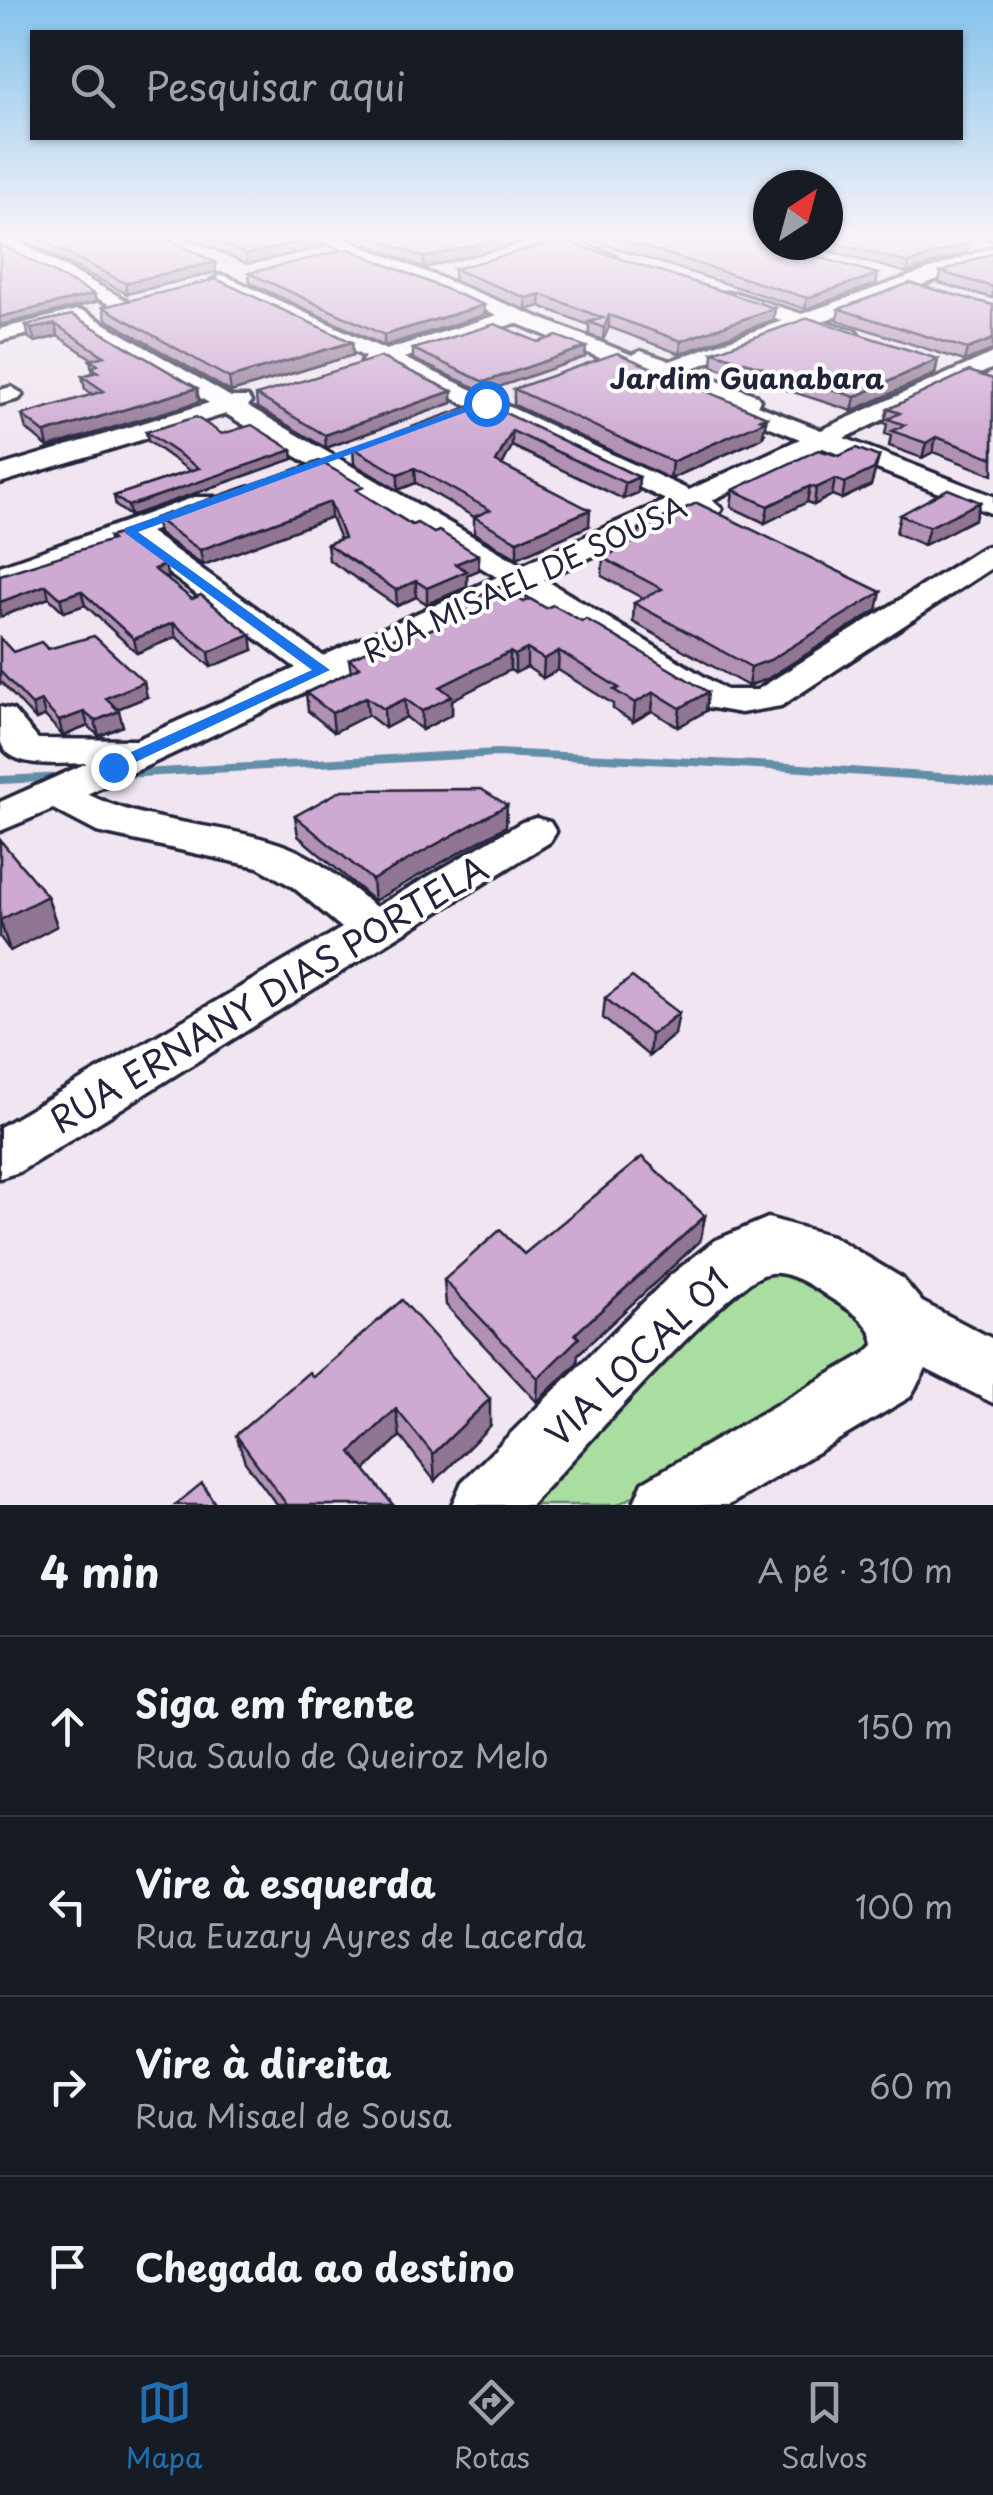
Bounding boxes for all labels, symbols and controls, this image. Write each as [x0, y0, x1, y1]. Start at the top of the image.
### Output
search box [30, 30, 963, 140]
text: Pesquisar aqui [145, 57, 406, 114]
icon: search [65, 58, 120, 113]
north arrow [753, 170, 843, 260]
district label: Jardim Guanabara [610, 356, 885, 399]
route start [464, 381, 510, 427]
street label: RUA MISAEL DE SOUSA [355, 483, 693, 673]
route end [91, 745, 137, 791]
street label: RUA ERNANY DIAS PORTELA [39, 841, 497, 1145]
street label: VIA LOCAL 01 [532, 1254, 740, 1458]
text: 4 min [40, 1539, 160, 1602]
text: A pé · 310 m [758, 1546, 953, 1594]
text: Siga em frente [135, 1674, 415, 1731]
icon: ahead [40, 1699, 95, 1754]
text: 150 m [857, 1702, 953, 1750]
text: Rua Saulo de Queiroz Melo [135, 1731, 549, 1779]
text: Vire à esquerda [135, 1854, 436, 1911]
icon: left [40, 1879, 95, 1934]
text: 100 m [855, 1882, 953, 1930]
text: Rua Euzary Ayres de Lacerda [135, 1911, 586, 1959]
text: Vire à direita [135, 2034, 391, 2091]
icon: right [40, 2059, 95, 2114]
text: 60 m [869, 2062, 953, 2110]
text: Rua Misael de Sousa [135, 2091, 452, 2139]
text: Chegada ao destino [135, 2238, 514, 2295]
icon: arrive [40, 2239, 95, 2294]
tab: Mapa [126, 2375, 203, 2478]
tab: Rotas [454, 2375, 530, 2478]
tab: Salvos [781, 2375, 867, 2478]

